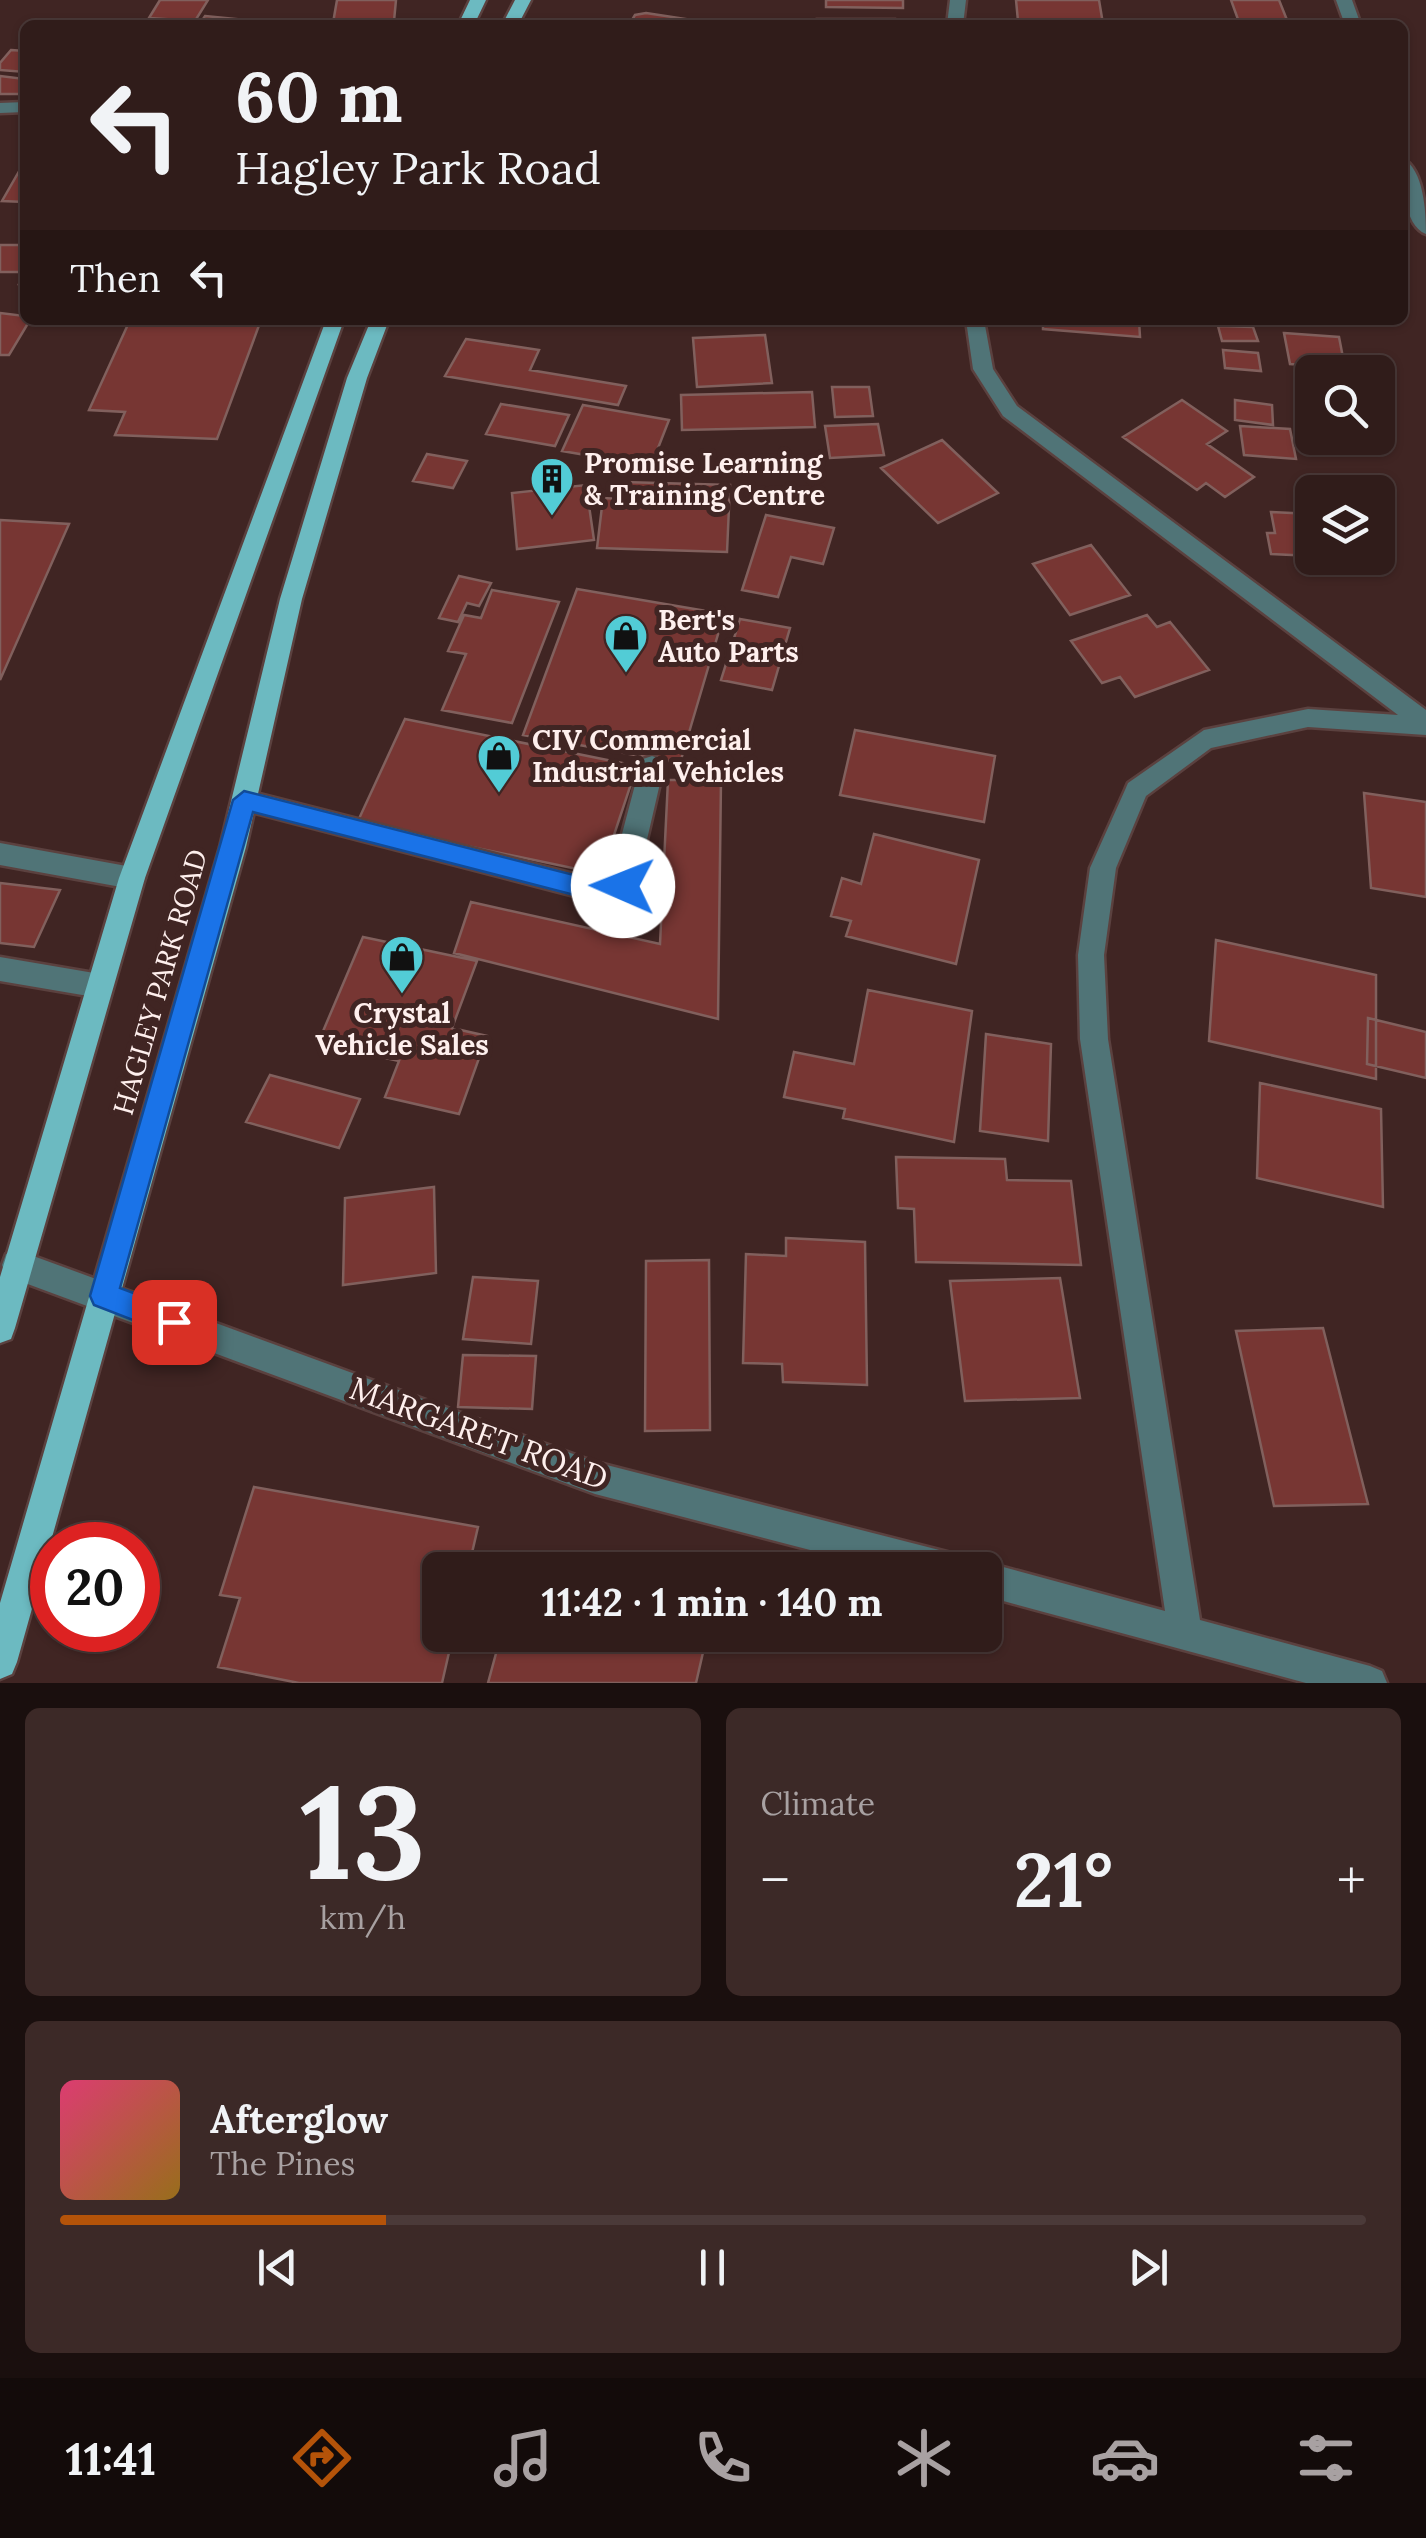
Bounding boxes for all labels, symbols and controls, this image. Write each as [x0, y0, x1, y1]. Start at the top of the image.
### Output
text: 60 m [235, 52, 403, 141]
icon: left [70, 60, 200, 190]
text: Hagley Park Road [235, 139, 601, 196]
icon: left [181, 250, 236, 305]
text: Then [70, 254, 161, 302]
map controls [1295, 355, 1395, 575]
button: search [1295, 355, 1395, 455]
place label: Promise Learning & Training Centre [584, 445, 825, 513]
building icon: Promise Learning & Training Centre [529, 456, 575, 517]
button: layers [1295, 475, 1395, 575]
place label: Bert's Auto Parts [658, 602, 799, 670]
shop icon: Bert's Auto Parts [603, 613, 649, 674]
place label: CIV Commercial Industrial Vehicles [532, 722, 784, 790]
shop icon: CIV Commercial Industrial Vehicles [476, 733, 522, 794]
position arrow [571, 834, 675, 938]
street label: HAGLEY PARK ROAD [105, 845, 215, 1119]
shop icon: Crystal Vehicle Sales [379, 934, 425, 995]
place label: Crystal Vehicle Sales [315, 995, 489, 1063]
pin [132, 1280, 217, 1365]
icon: arrive [147, 1295, 202, 1350]
street label: MARGARET ROAD [344, 1367, 614, 1499]
speed limit sign: 20 [30, 1522, 160, 1652]
text: 11:42 · 1 min · 140 m [542, 1578, 882, 1626]
text: 13 [300, 1748, 426, 1915]
text: Climate [761, 1783, 875, 1824]
text: 21° [1014, 1832, 1113, 1928]
text: − [761, 1845, 790, 1915]
text: + [1337, 1845, 1366, 1915]
text: km/h [320, 1897, 406, 1938]
text: Afterglow [210, 2095, 388, 2143]
text: The Pines [210, 2143, 355, 2184]
icon: previous [250, 2240, 305, 2295]
icon: pause [685, 2240, 740, 2295]
icon: next [1121, 2240, 1176, 2295]
icon: directions [287, 2423, 357, 2493]
icon: music [488, 2423, 558, 2493]
icon: phone [688, 2423, 758, 2493]
icon: climate [889, 2423, 959, 2493]
icon: car [1090, 2423, 1160, 2493]
icon: filters [1291, 2423, 1361, 2493]
text: 11:41 [65, 2430, 156, 2487]

